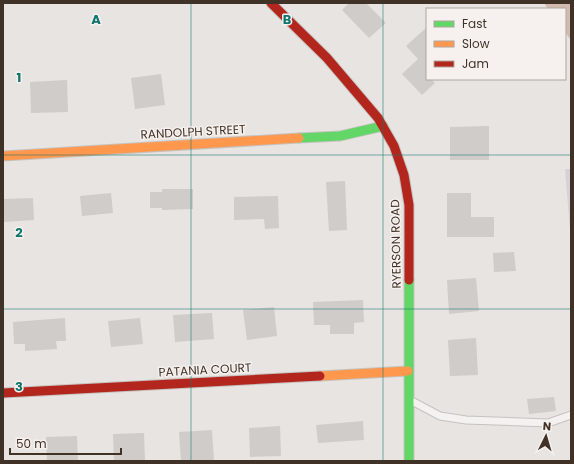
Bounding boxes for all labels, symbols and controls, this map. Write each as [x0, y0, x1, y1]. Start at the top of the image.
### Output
legend [426, 8, 566, 80]
text: A [91, 10, 101, 29]
text: B [283, 10, 292, 29]
text: Fast [462, 15, 487, 32]
text: Slow [462, 35, 490, 52]
text: Jam [462, 55, 489, 72]
text: 1 [17, 68, 21, 87]
street label: RANDOLPH STREET [140, 120, 246, 143]
street label: RYERSON ROAD [386, 199, 405, 289]
text: 2 [15, 223, 23, 242]
street label: PATANIA COURT [158, 359, 252, 380]
text: 3 [15, 377, 23, 396]
north arrow [526, 416, 566, 456]
text: N [542, 418, 552, 434]
scale bar [10, 430, 121, 456]
text: 50 m [16, 435, 47, 452]

